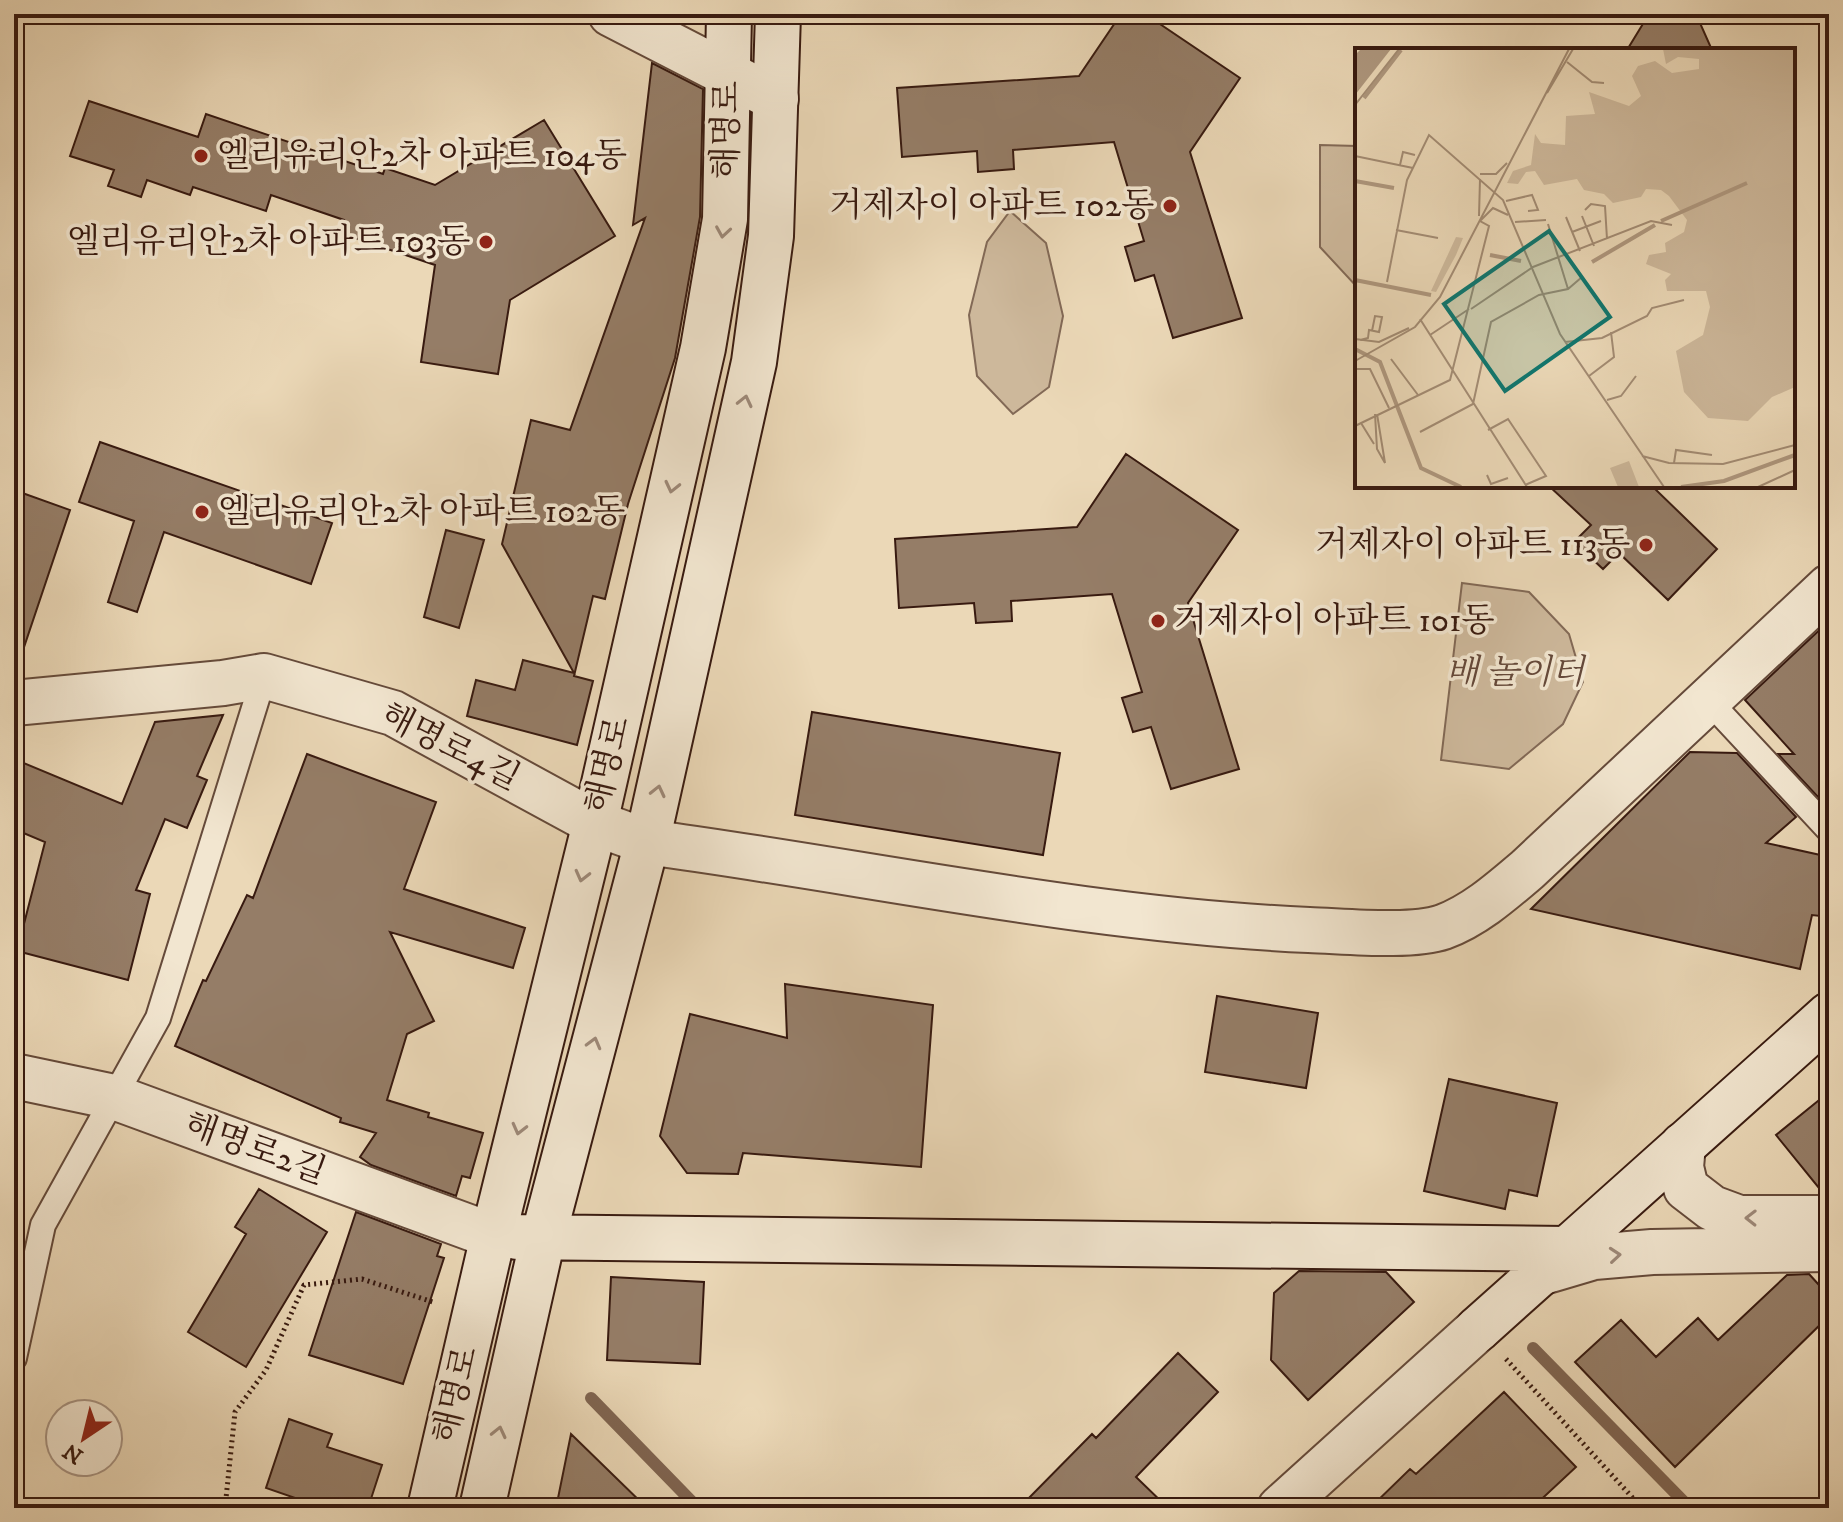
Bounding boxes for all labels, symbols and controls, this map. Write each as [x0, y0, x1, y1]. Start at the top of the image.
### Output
inset map [1355, 48, 1795, 488]
street label: 해명로 [705, 80, 749, 180]
place label: 엘리유리안2차 아파트 104동 [217, 135, 627, 177]
marker: 엘리유리안2차 아파트 104동 [192, 147, 210, 165]
place label: 거제자이 아파트 102동 [829, 185, 1154, 227]
marker: 거제자이 아파트 102동 [1161, 197, 1179, 215]
place label: 엘리유리안2차 아파트 103동 [67, 221, 470, 263]
one-way arrow [715, 225, 732, 239]
marker: 엘리유리안2차 아파트 103동 [477, 233, 495, 251]
one-way arrow [736, 395, 753, 408]
one-way arrow [664, 479, 681, 493]
place label: 엘리유리안2차 아파트 102동 [218, 491, 625, 533]
marker: 엘리유리안2차 아파트 102동 [193, 503, 211, 521]
place label: 거제자이 아파트 113동 [1315, 524, 1630, 566]
marker: 거제자이 아파트 113동 [1637, 536, 1655, 554]
place label: 거제자이 아파트 101동 [1174, 600, 1494, 642]
marker: 거제자이 아파트 101동 [1149, 612, 1167, 630]
park label: 배 놀이터 [1446, 652, 1587, 694]
street label: 해명로4길 [373, 694, 527, 800]
street label: 해명로 [576, 712, 640, 818]
one-way arrow [649, 785, 666, 799]
one-way arrow [575, 869, 592, 883]
one-way arrow [585, 1037, 602, 1051]
street label: 해명로2길 [178, 1104, 332, 1194]
one-way arrow [512, 1121, 529, 1135]
one-way arrow [1744, 1209, 1757, 1227]
one-way arrow [1609, 1247, 1622, 1264]
street label: 해명로 [424, 1342, 488, 1448]
north arrow [44, 1398, 124, 1478]
one-way arrow [490, 1426, 507, 1439]
text: N [58, 1437, 89, 1469]

